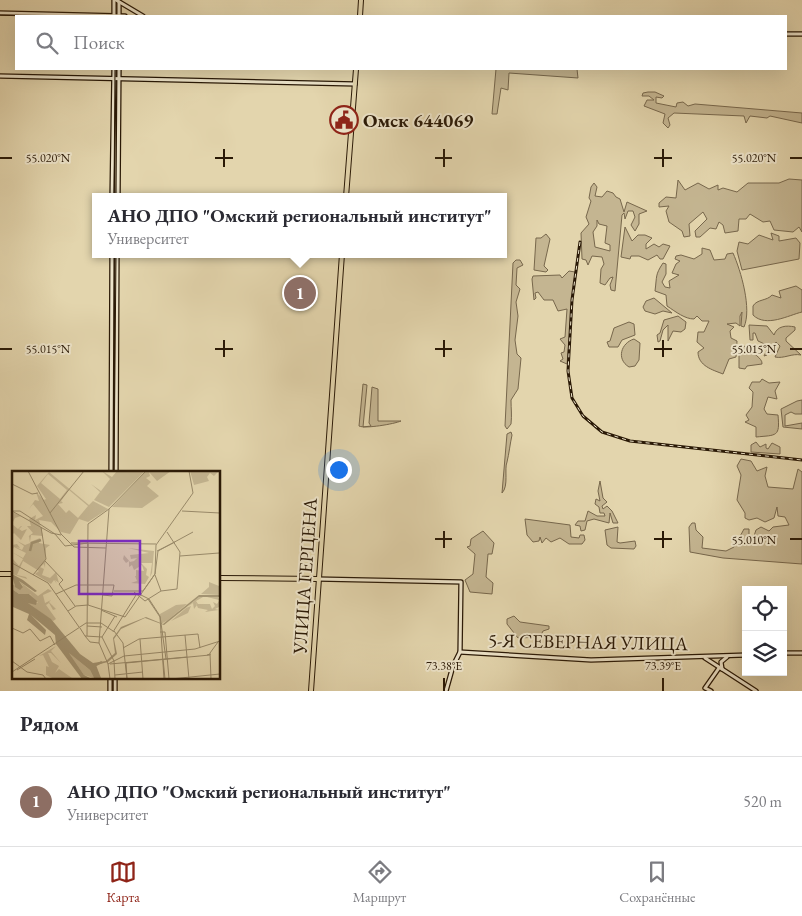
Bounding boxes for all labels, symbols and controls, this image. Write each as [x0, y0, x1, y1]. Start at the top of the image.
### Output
search box [15, 15, 787, 70]
icon: search [33, 29, 61, 57]
text: Поиск [73, 30, 125, 55]
public building icon: Омск 644069 [329, 105, 359, 135]
place label: Омск 644069 [363, 108, 473, 133]
text: 55.020°N [26, 150, 71, 166]
text: 55.020°N [732, 150, 777, 166]
popup [92, 193, 507, 258]
text: АНО ДПО "Омский региональный институт" [108, 203, 491, 228]
text: Университет [108, 228, 188, 249]
pin: 1 [284, 274, 316, 312]
text: 55.015°N [26, 341, 71, 357]
text: 55.015°N [732, 341, 777, 357]
your location [326, 457, 352, 483]
inset map [12, 471, 220, 678]
street label: УЛИЦА ГЕРЦЕНА [287, 496, 323, 656]
text: 55.010°N [732, 532, 777, 548]
map controls [742, 586, 787, 676]
button: locate [742, 586, 787, 631]
street label: 5-Я СЕВЕРНАЯ УЛИЦА [488, 628, 689, 656]
button: layers [742, 631, 787, 676]
text: 73.38°E [426, 658, 462, 674]
text: 73.39°E [645, 658, 681, 674]
text: Рядом [20, 710, 79, 737]
text: АНО ДПО "Омский региональный институт" [67, 779, 451, 804]
text: 1 [32, 791, 40, 812]
text: 520 m [743, 791, 782, 812]
text: Университет [67, 804, 148, 825]
tab: Карта [106, 858, 140, 906]
tab: Маршрут [353, 858, 406, 906]
tab: Сохранённые [619, 858, 696, 906]

